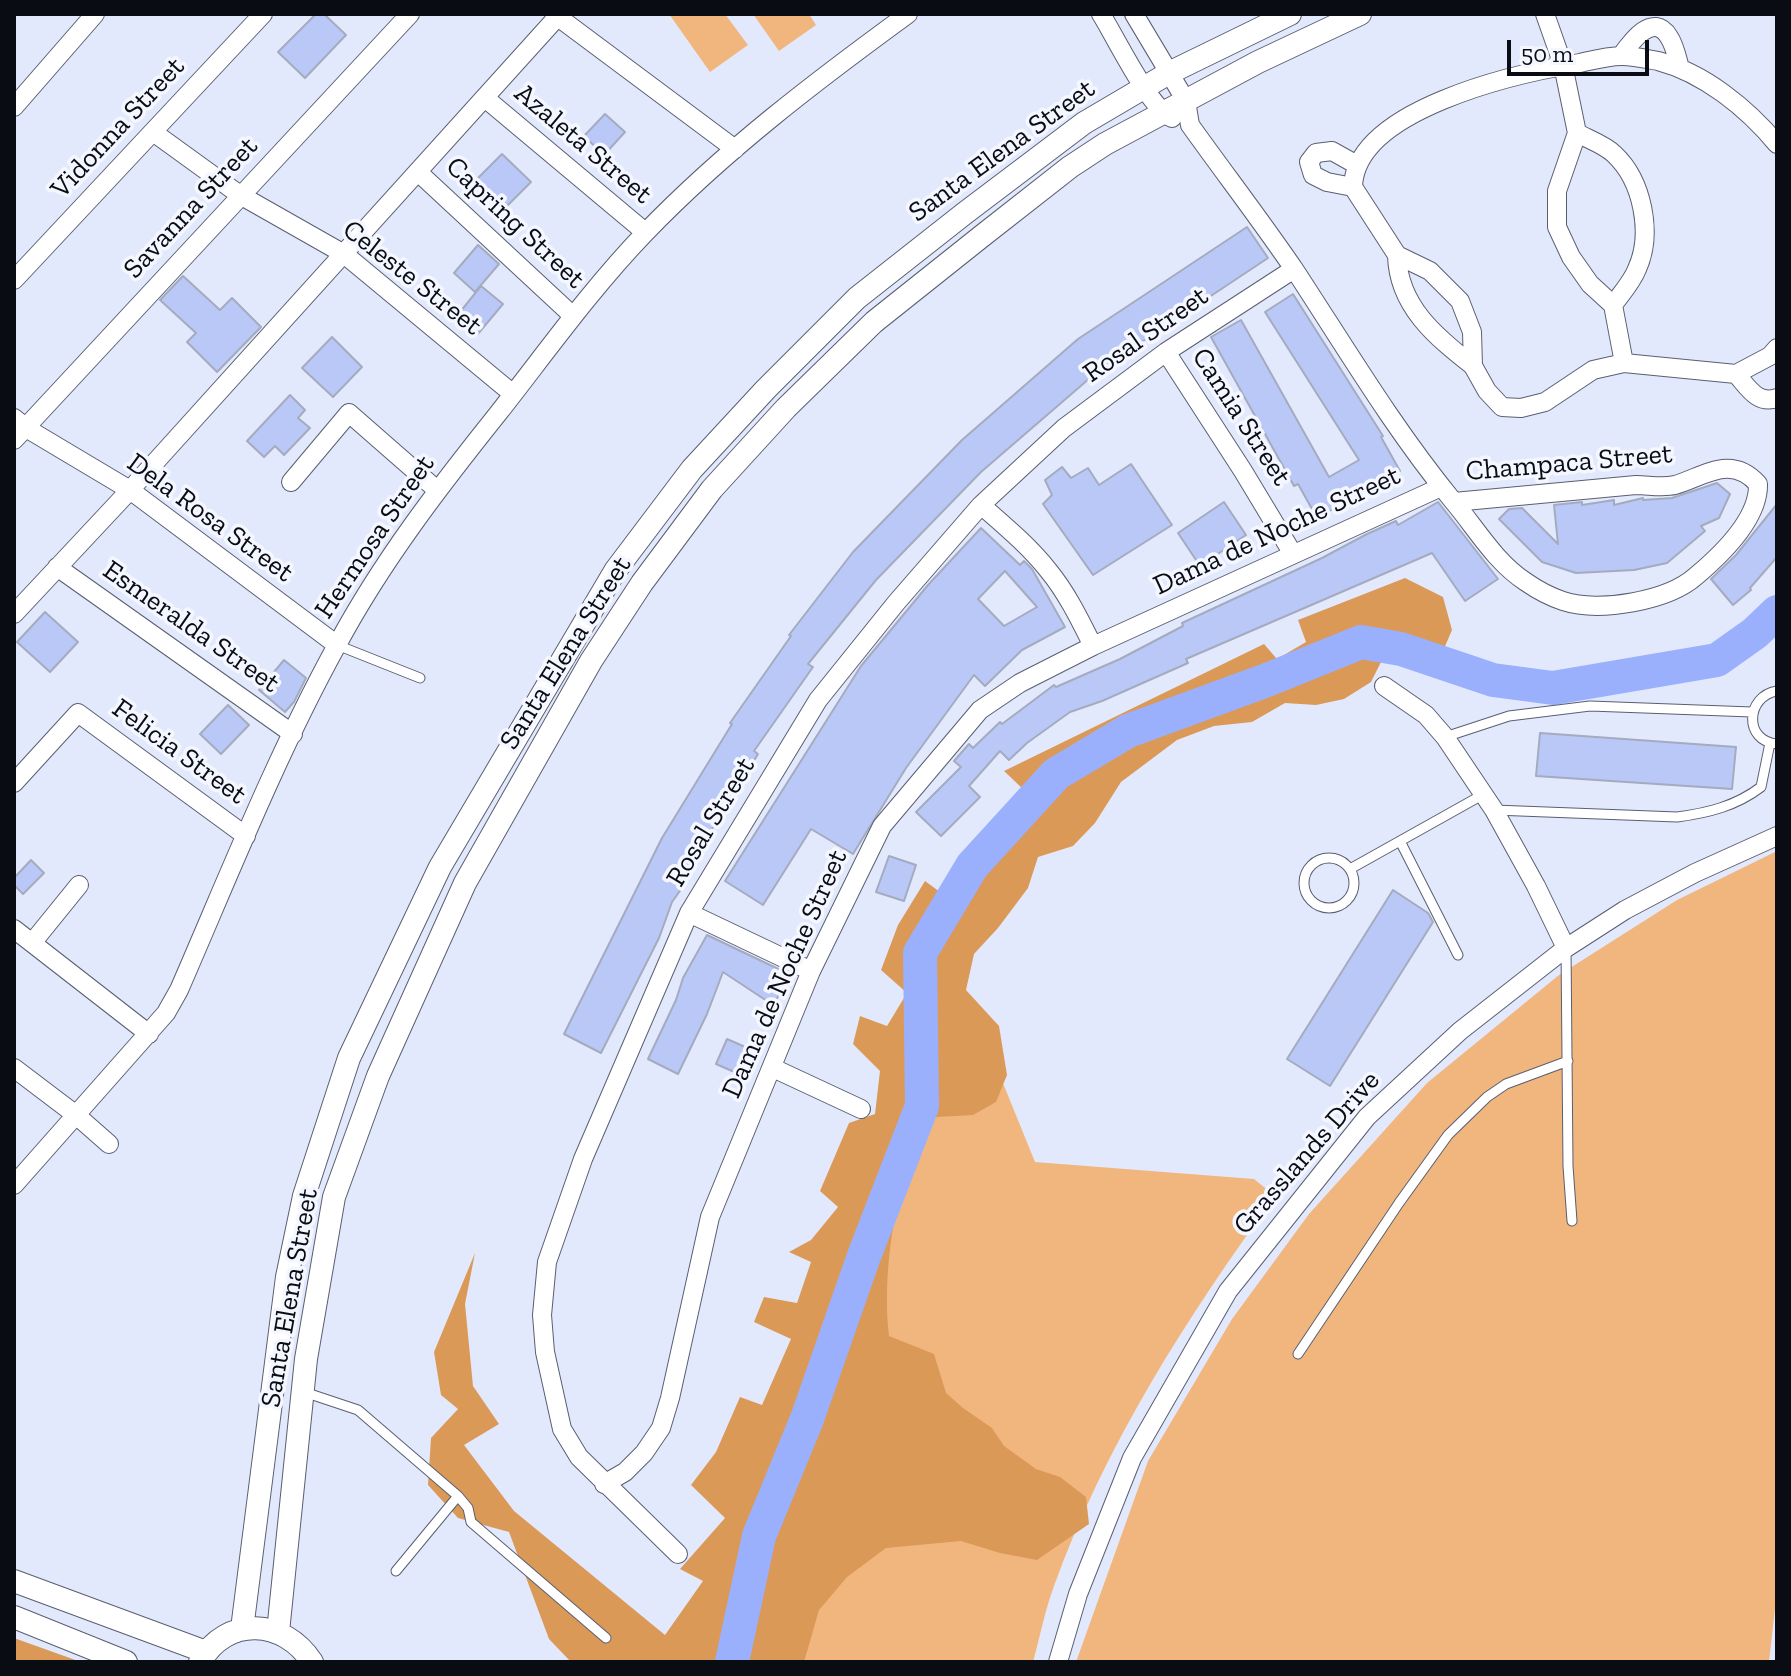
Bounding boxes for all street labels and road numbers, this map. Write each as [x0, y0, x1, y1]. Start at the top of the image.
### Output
street label: Vidonna Street [44, 50, 192, 206]
street label: Santa Elena Street [903, 72, 1101, 230]
street label: Azaleta Street [507, 77, 659, 211]
street label: Savanna Street [117, 130, 265, 286]
street label: Capring Street [438, 150, 592, 296]
street label: Celeste Street [336, 213, 488, 343]
street label: Rosal Street [1077, 280, 1215, 390]
street label: Camia Street [1184, 342, 1298, 492]
street label: Champaca Street [1464, 437, 1674, 489]
street label: Dela Rosa Street [120, 446, 300, 590]
street label: Hermosa Street [308, 449, 442, 625]
street label: Dama de Noche Street [1148, 459, 1406, 603]
street label: Santa Elena Street [493, 550, 639, 756]
street label: Esmeralda Street [96, 554, 286, 700]
street label: Felicia Street [105, 692, 253, 812]
street label: Rosal Street [659, 751, 763, 893]
street label: Dama de Noche Street [715, 845, 855, 1103]
street label: Grasslands Drive [1227, 1064, 1387, 1242]
street label: Santa Elena Street [254, 1186, 326, 1410]

